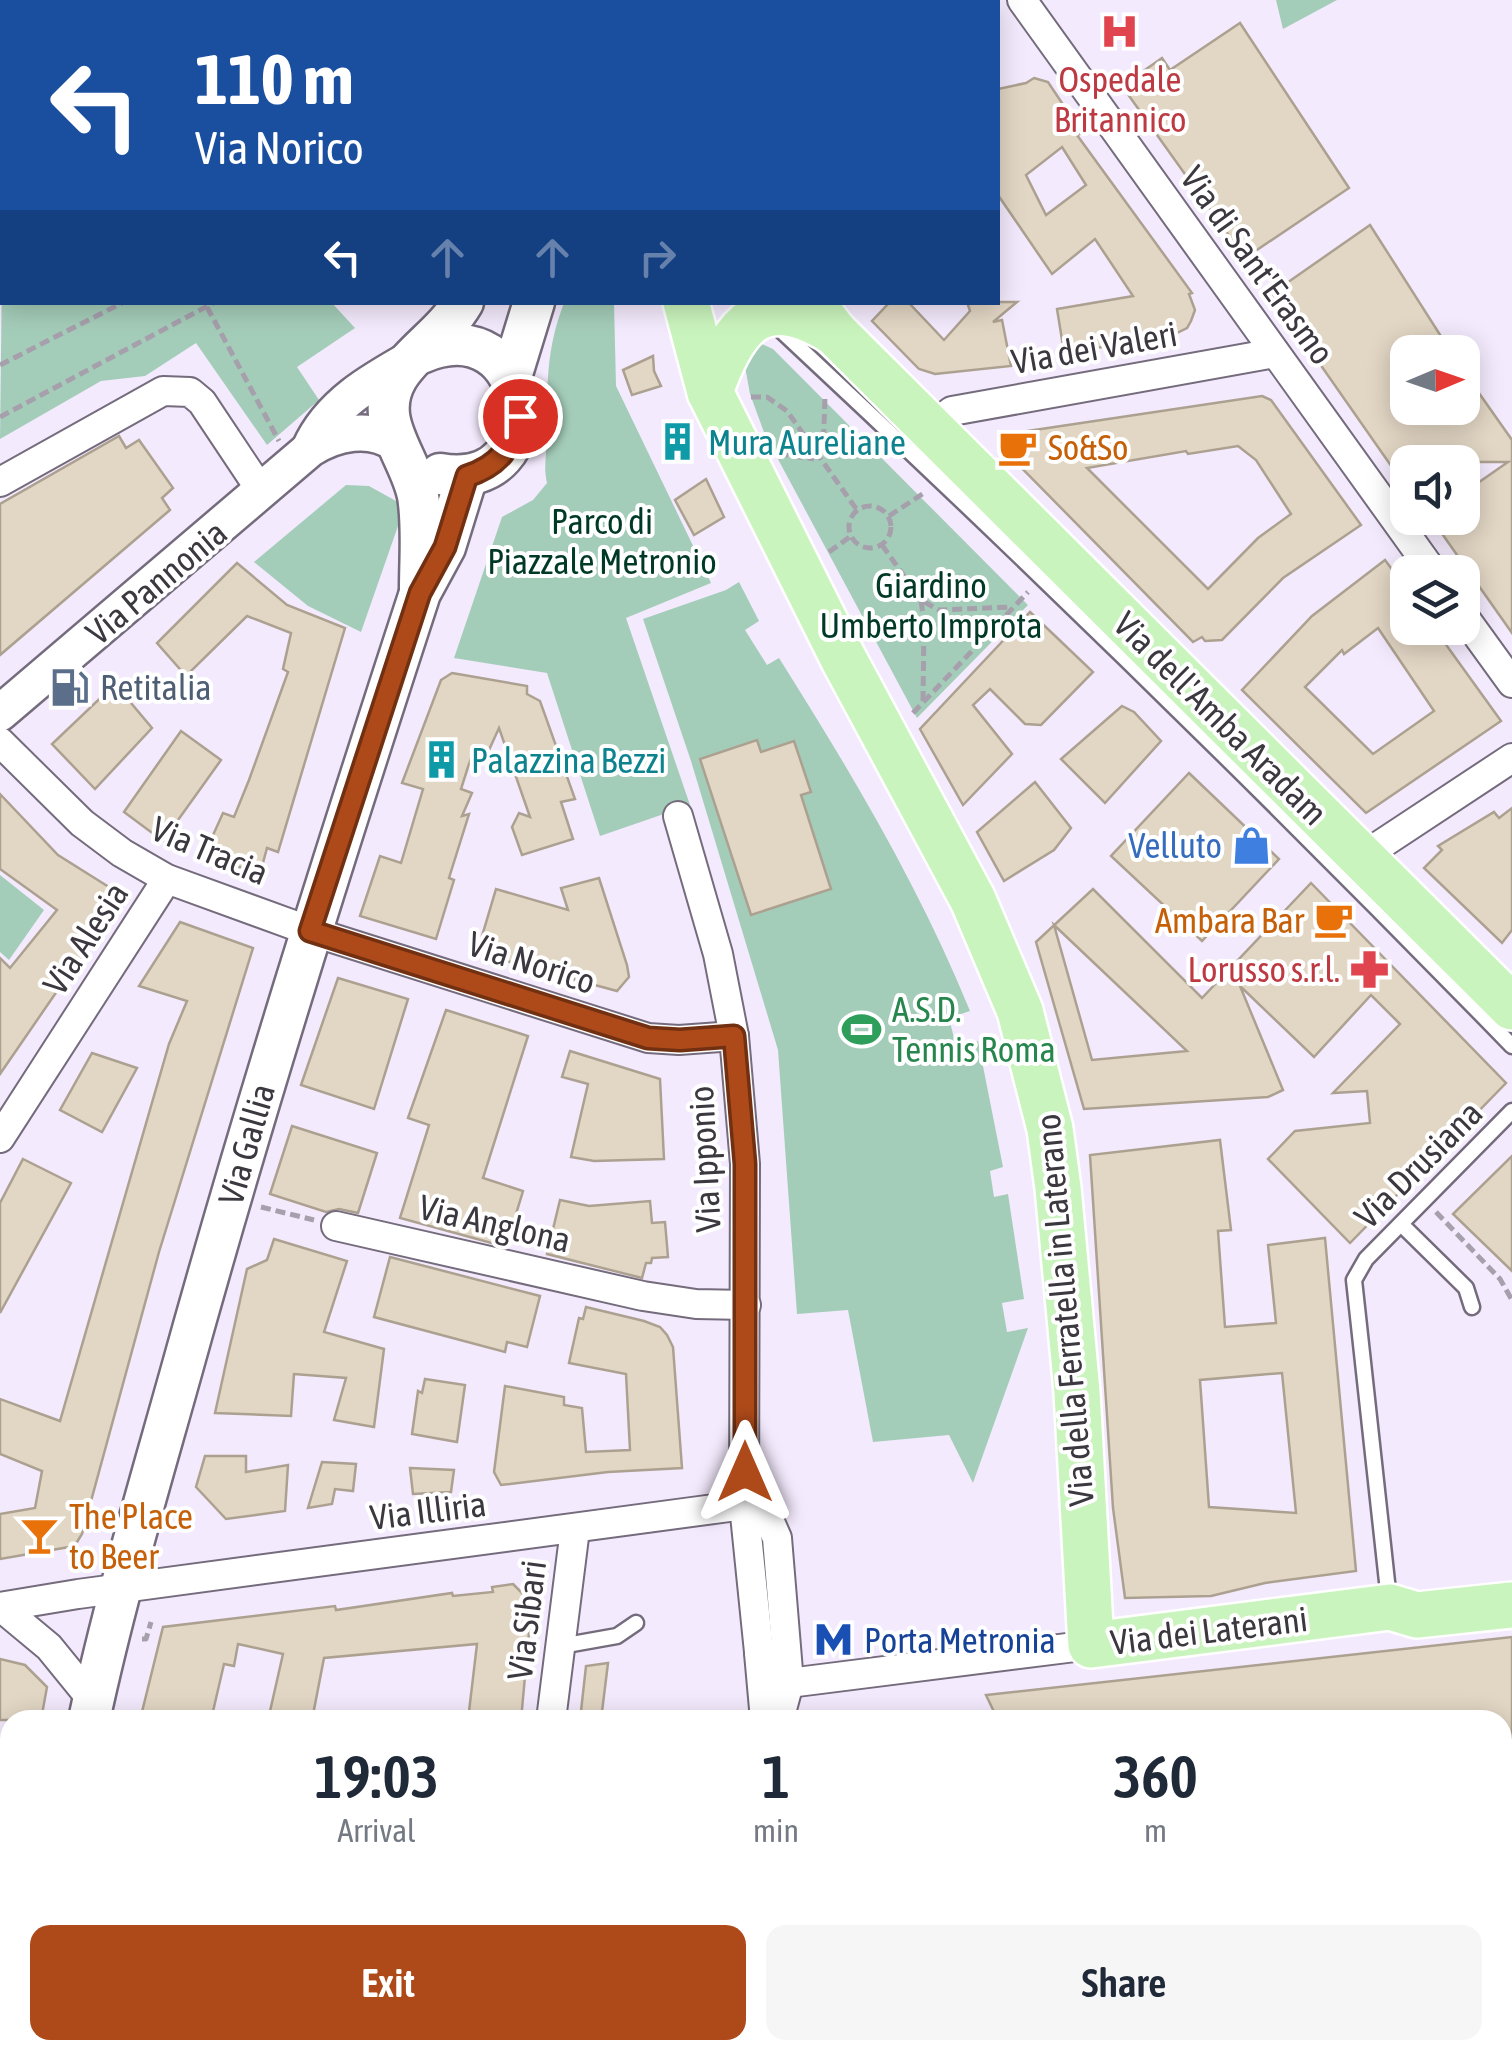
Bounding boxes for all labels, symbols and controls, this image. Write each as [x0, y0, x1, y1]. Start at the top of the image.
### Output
hospital icon: Ospedale Britannico [1099, 11, 1141, 53]
text: 110 m [195, 39, 354, 119]
icon: left [30, 40, 160, 170]
place label: Ospedale Britannico [1054, 59, 1186, 139]
text: Via Norico [195, 122, 364, 174]
street label: Via di Sant'Erasmo [1173, 158, 1343, 372]
icon: left [315, 230, 370, 285]
icon: ahead [420, 230, 475, 285]
icon: ahead [525, 230, 580, 285]
icon: right [630, 230, 685, 285]
street label: Via dei Valeri [1008, 313, 1180, 381]
north arrow [1390, 335, 1480, 425]
map controls [1390, 335, 1480, 645]
pin [478, 374, 563, 459]
icon: arrive [493, 389, 548, 444]
building icon: Mura Aureliane [657, 421, 699, 463]
place label: Mura Aureliane [708, 422, 906, 462]
cafe icon: So&So [997, 426, 1039, 468]
place label: So&So [1048, 427, 1129, 467]
button: sound [1390, 445, 1480, 535]
park label: Parco di Piazzale Metronio [487, 501, 717, 581]
street label: Via Pannonia [78, 512, 234, 652]
button: layers [1390, 555, 1480, 645]
park label: Giardino Umberto Improta [819, 565, 1043, 645]
street label: Via dell'Amba Aradam [1106, 603, 1336, 833]
fuel station icon: Retitalia [49, 666, 91, 708]
place label: Retitalia [100, 667, 211, 707]
building icon: Palazzina Bezzi [420, 739, 462, 781]
place label: Palazzina Bezzi [471, 740, 666, 780]
street label: Via Tracia [146, 808, 274, 892]
shop icon: Velluto [1231, 824, 1273, 866]
place label: Velluto [1128, 825, 1222, 865]
street label: Via Alesia [34, 875, 136, 1001]
cafe icon: Ambara Bar [1313, 899, 1355, 941]
place label: Ambara Bar [1155, 900, 1305, 940]
street label: Via Norico [463, 923, 601, 1001]
pharmacy icon: Lorusso s.r.l. [1349, 948, 1391, 990]
place label: Lorusso s.r.l. [1188, 949, 1340, 989]
place label: A.S.D. Tennis Roma [892, 989, 1056, 1069]
sports icon: A.S.D. Tennis Roma [841, 1008, 883, 1050]
street label: Via Gallia [210, 1079, 282, 1209]
street label: Via Ipponio [680, 1085, 728, 1233]
street label: Via Drusiana [1346, 1092, 1490, 1236]
street label: Via della Ferratella in Laterano [1027, 1112, 1101, 1508]
street label: Via Anglona [415, 1186, 575, 1260]
position arrow [693, 1420, 797, 1524]
street label: Via Illiria [368, 1483, 488, 1537]
place label: The Place to Beer [69, 1496, 193, 1576]
bar icon: The Place to Beer [18, 1515, 60, 1557]
street label: Via Sibari [499, 1558, 553, 1682]
street label: Via dei Laterani [1108, 1598, 1310, 1662]
metro station icon: Porta Metronia [813, 1619, 855, 1661]
place label: Porta Metronia [864, 1620, 1056, 1660]
text: 19:03 [314, 1742, 439, 1811]
text: 1 [762, 1742, 790, 1811]
text: 360 [1113, 1742, 1198, 1811]
text: Arrival [337, 1812, 416, 1849]
text: min [753, 1812, 799, 1849]
text: m [1144, 1812, 1167, 1849]
button: Exit [30, 1925, 746, 2040]
button: Share [766, 1925, 1482, 2040]

